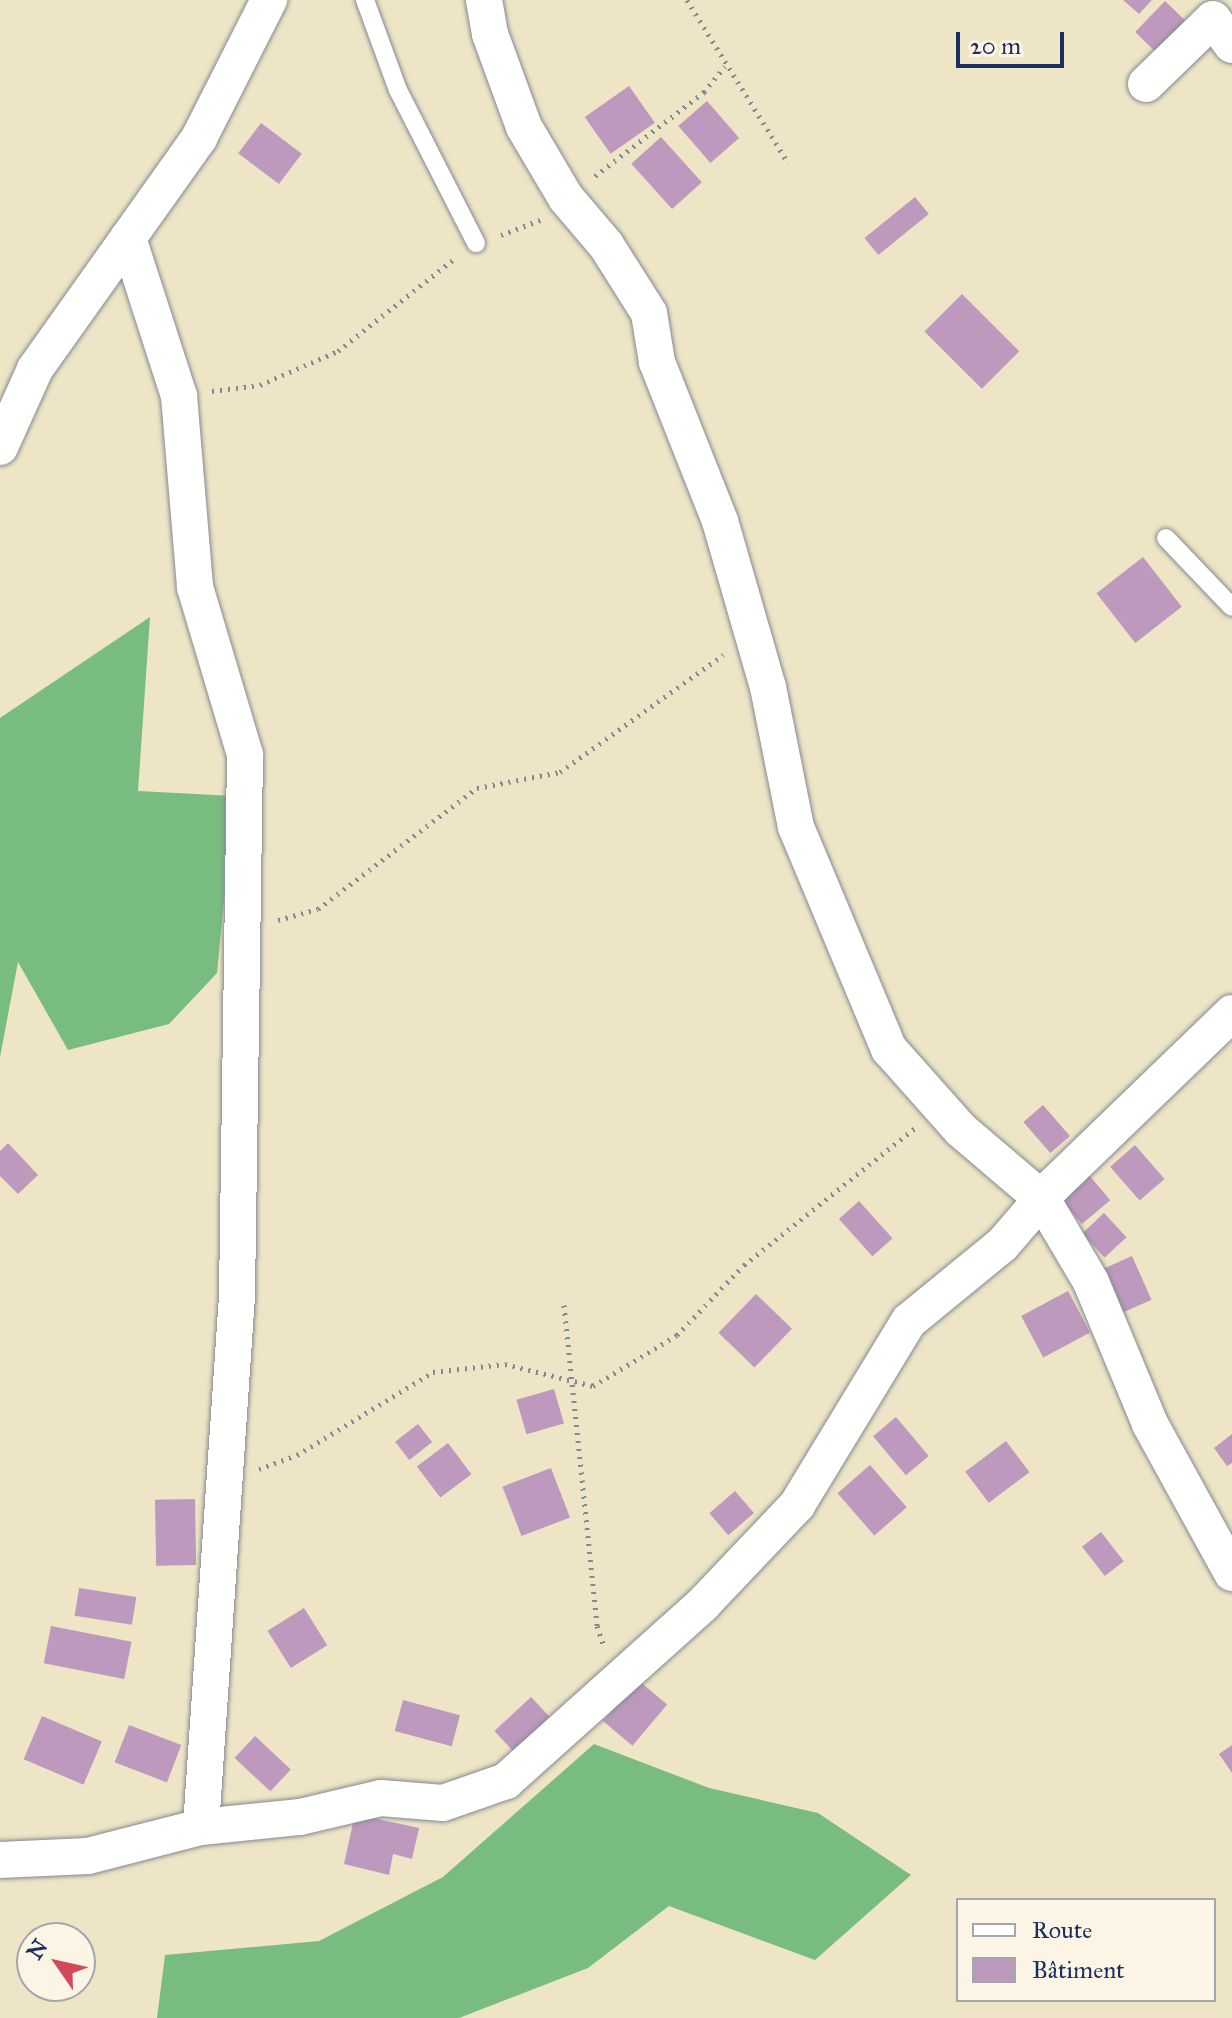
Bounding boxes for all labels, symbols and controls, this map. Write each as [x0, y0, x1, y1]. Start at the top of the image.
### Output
scale bar [960, 16, 1068, 66]
text: 20 m [970, 31, 1021, 61]
legend [956, 1898, 1216, 2002]
text: Route [1032, 1915, 1092, 1945]
north arrow [16, 1922, 96, 2002]
text: N [21, 1934, 54, 1965]
text: Bâtiment [1032, 1955, 1125, 1985]

